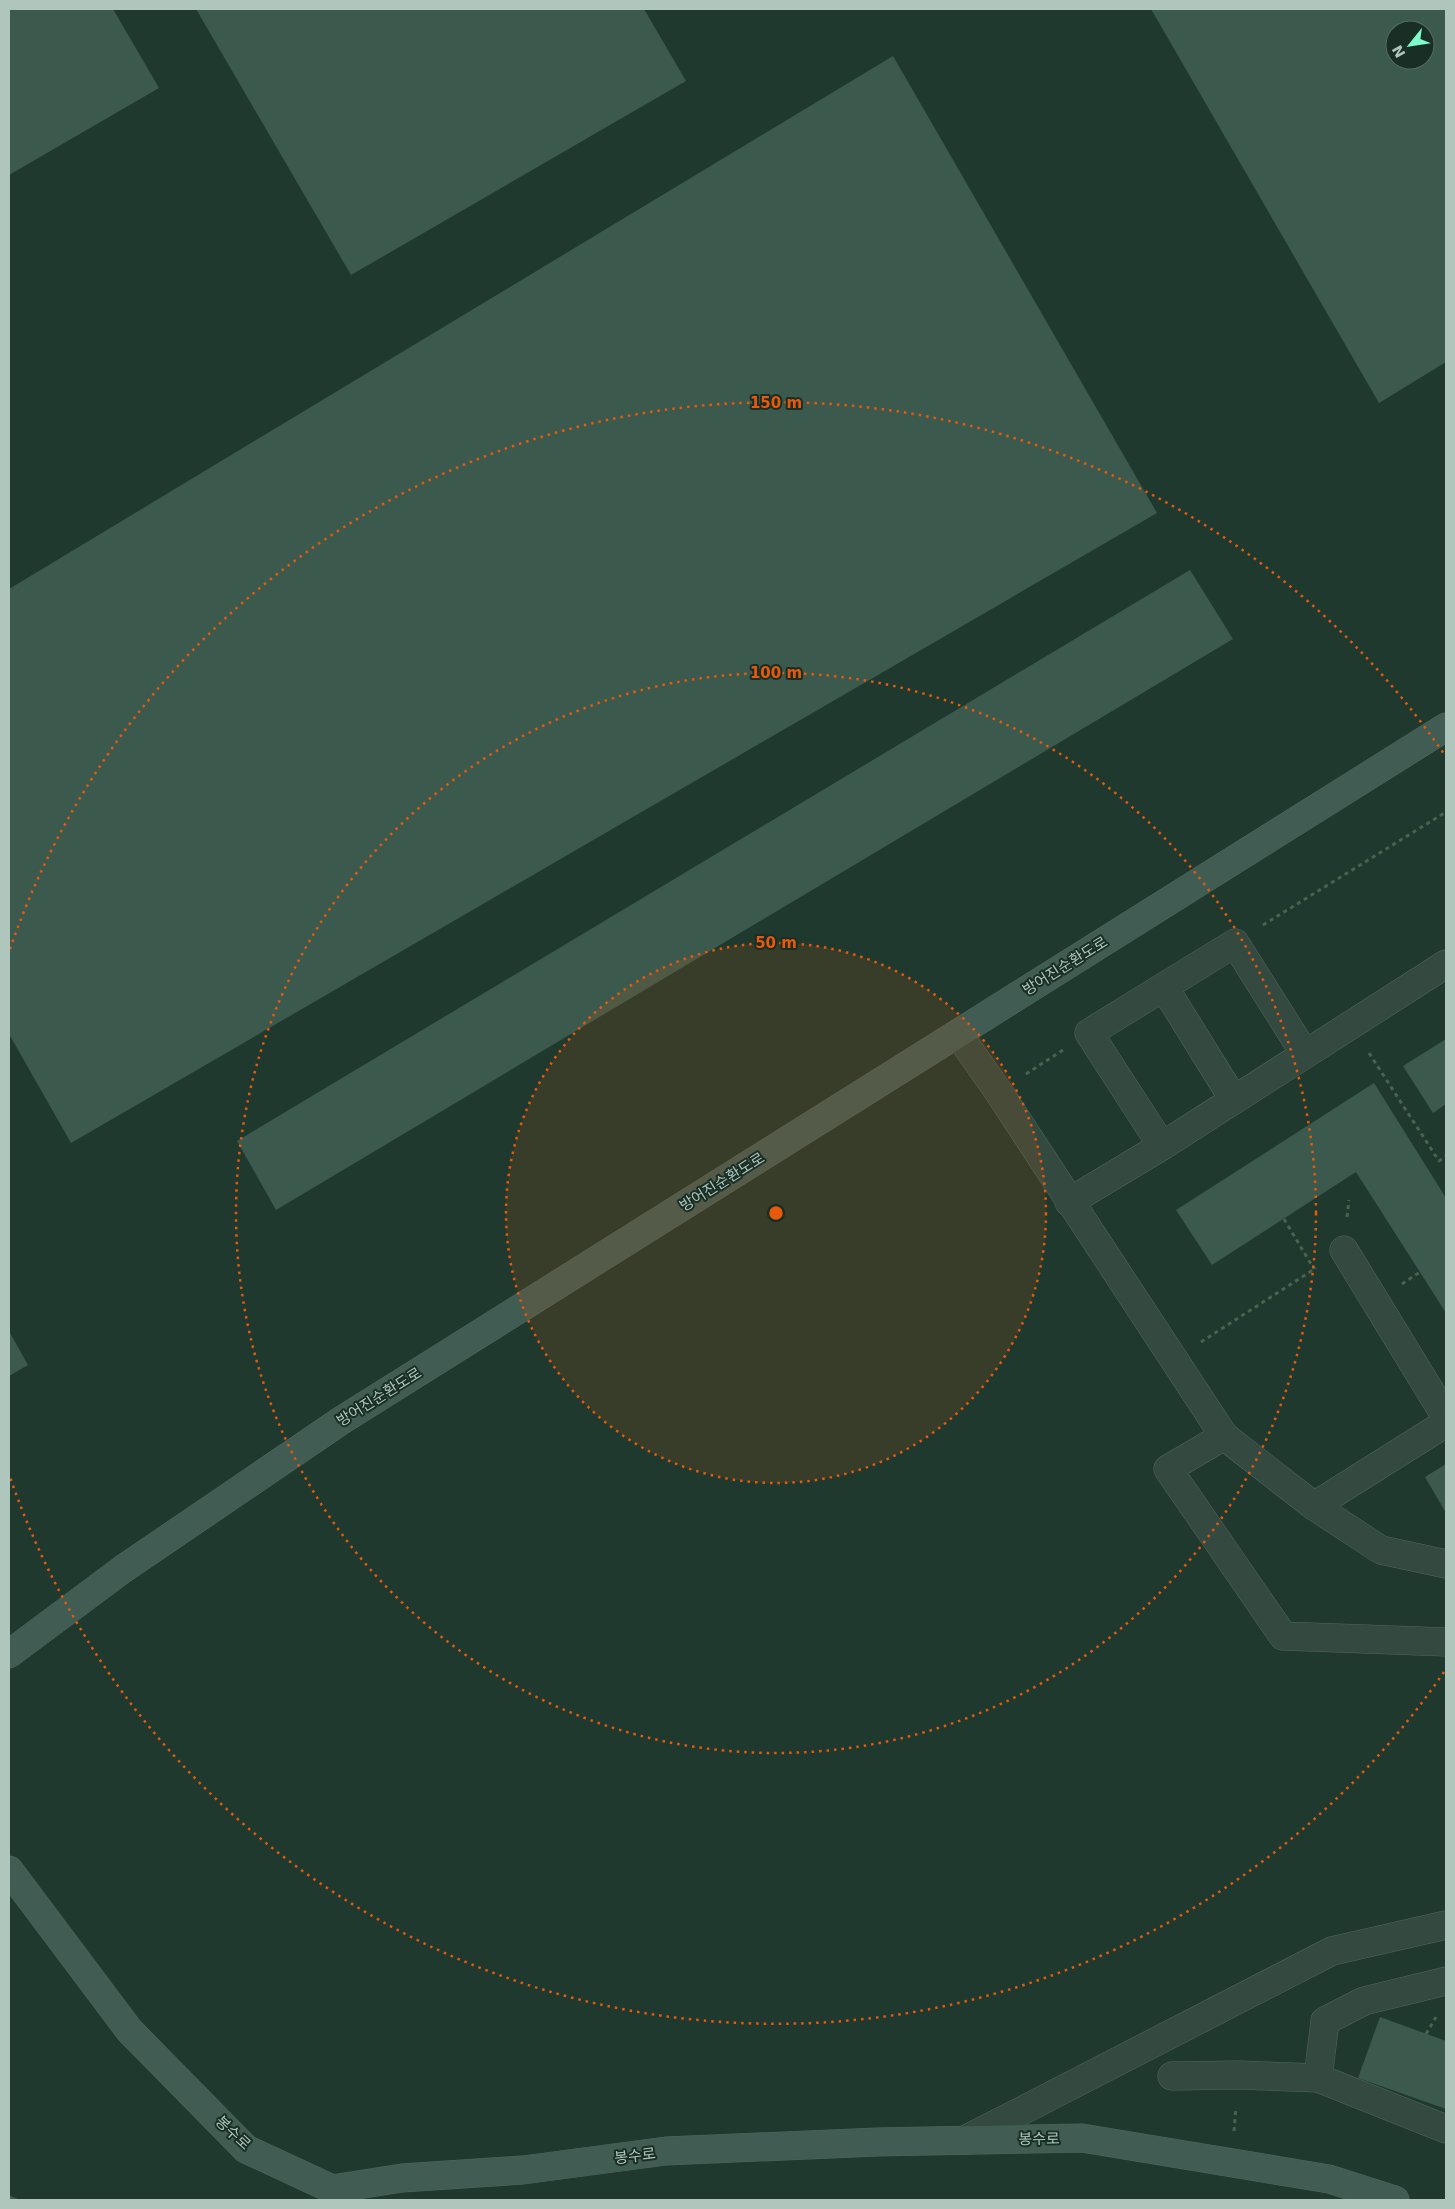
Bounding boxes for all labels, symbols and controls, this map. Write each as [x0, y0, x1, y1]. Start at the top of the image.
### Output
north arrow [1385, 20, 1435, 70]
text: N [1389, 42, 1409, 61]
text: 150 m [750, 394, 802, 412]
text: 100 m [750, 664, 802, 682]
street label: 방어진순환도로 [1019, 933, 1111, 999]
text: 50 m [755, 934, 797, 952]
street label: 방어진순환도로 [676, 1149, 768, 1215]
centre of rings [767, 1204, 785, 1222]
street label: 방어진순환도로 [333, 1364, 425, 1430]
street label: 봉수로 [212, 2112, 254, 2154]
street label: 봉수로 [1018, 2130, 1060, 2148]
street label: 봉수로 [613, 2145, 657, 2167]

